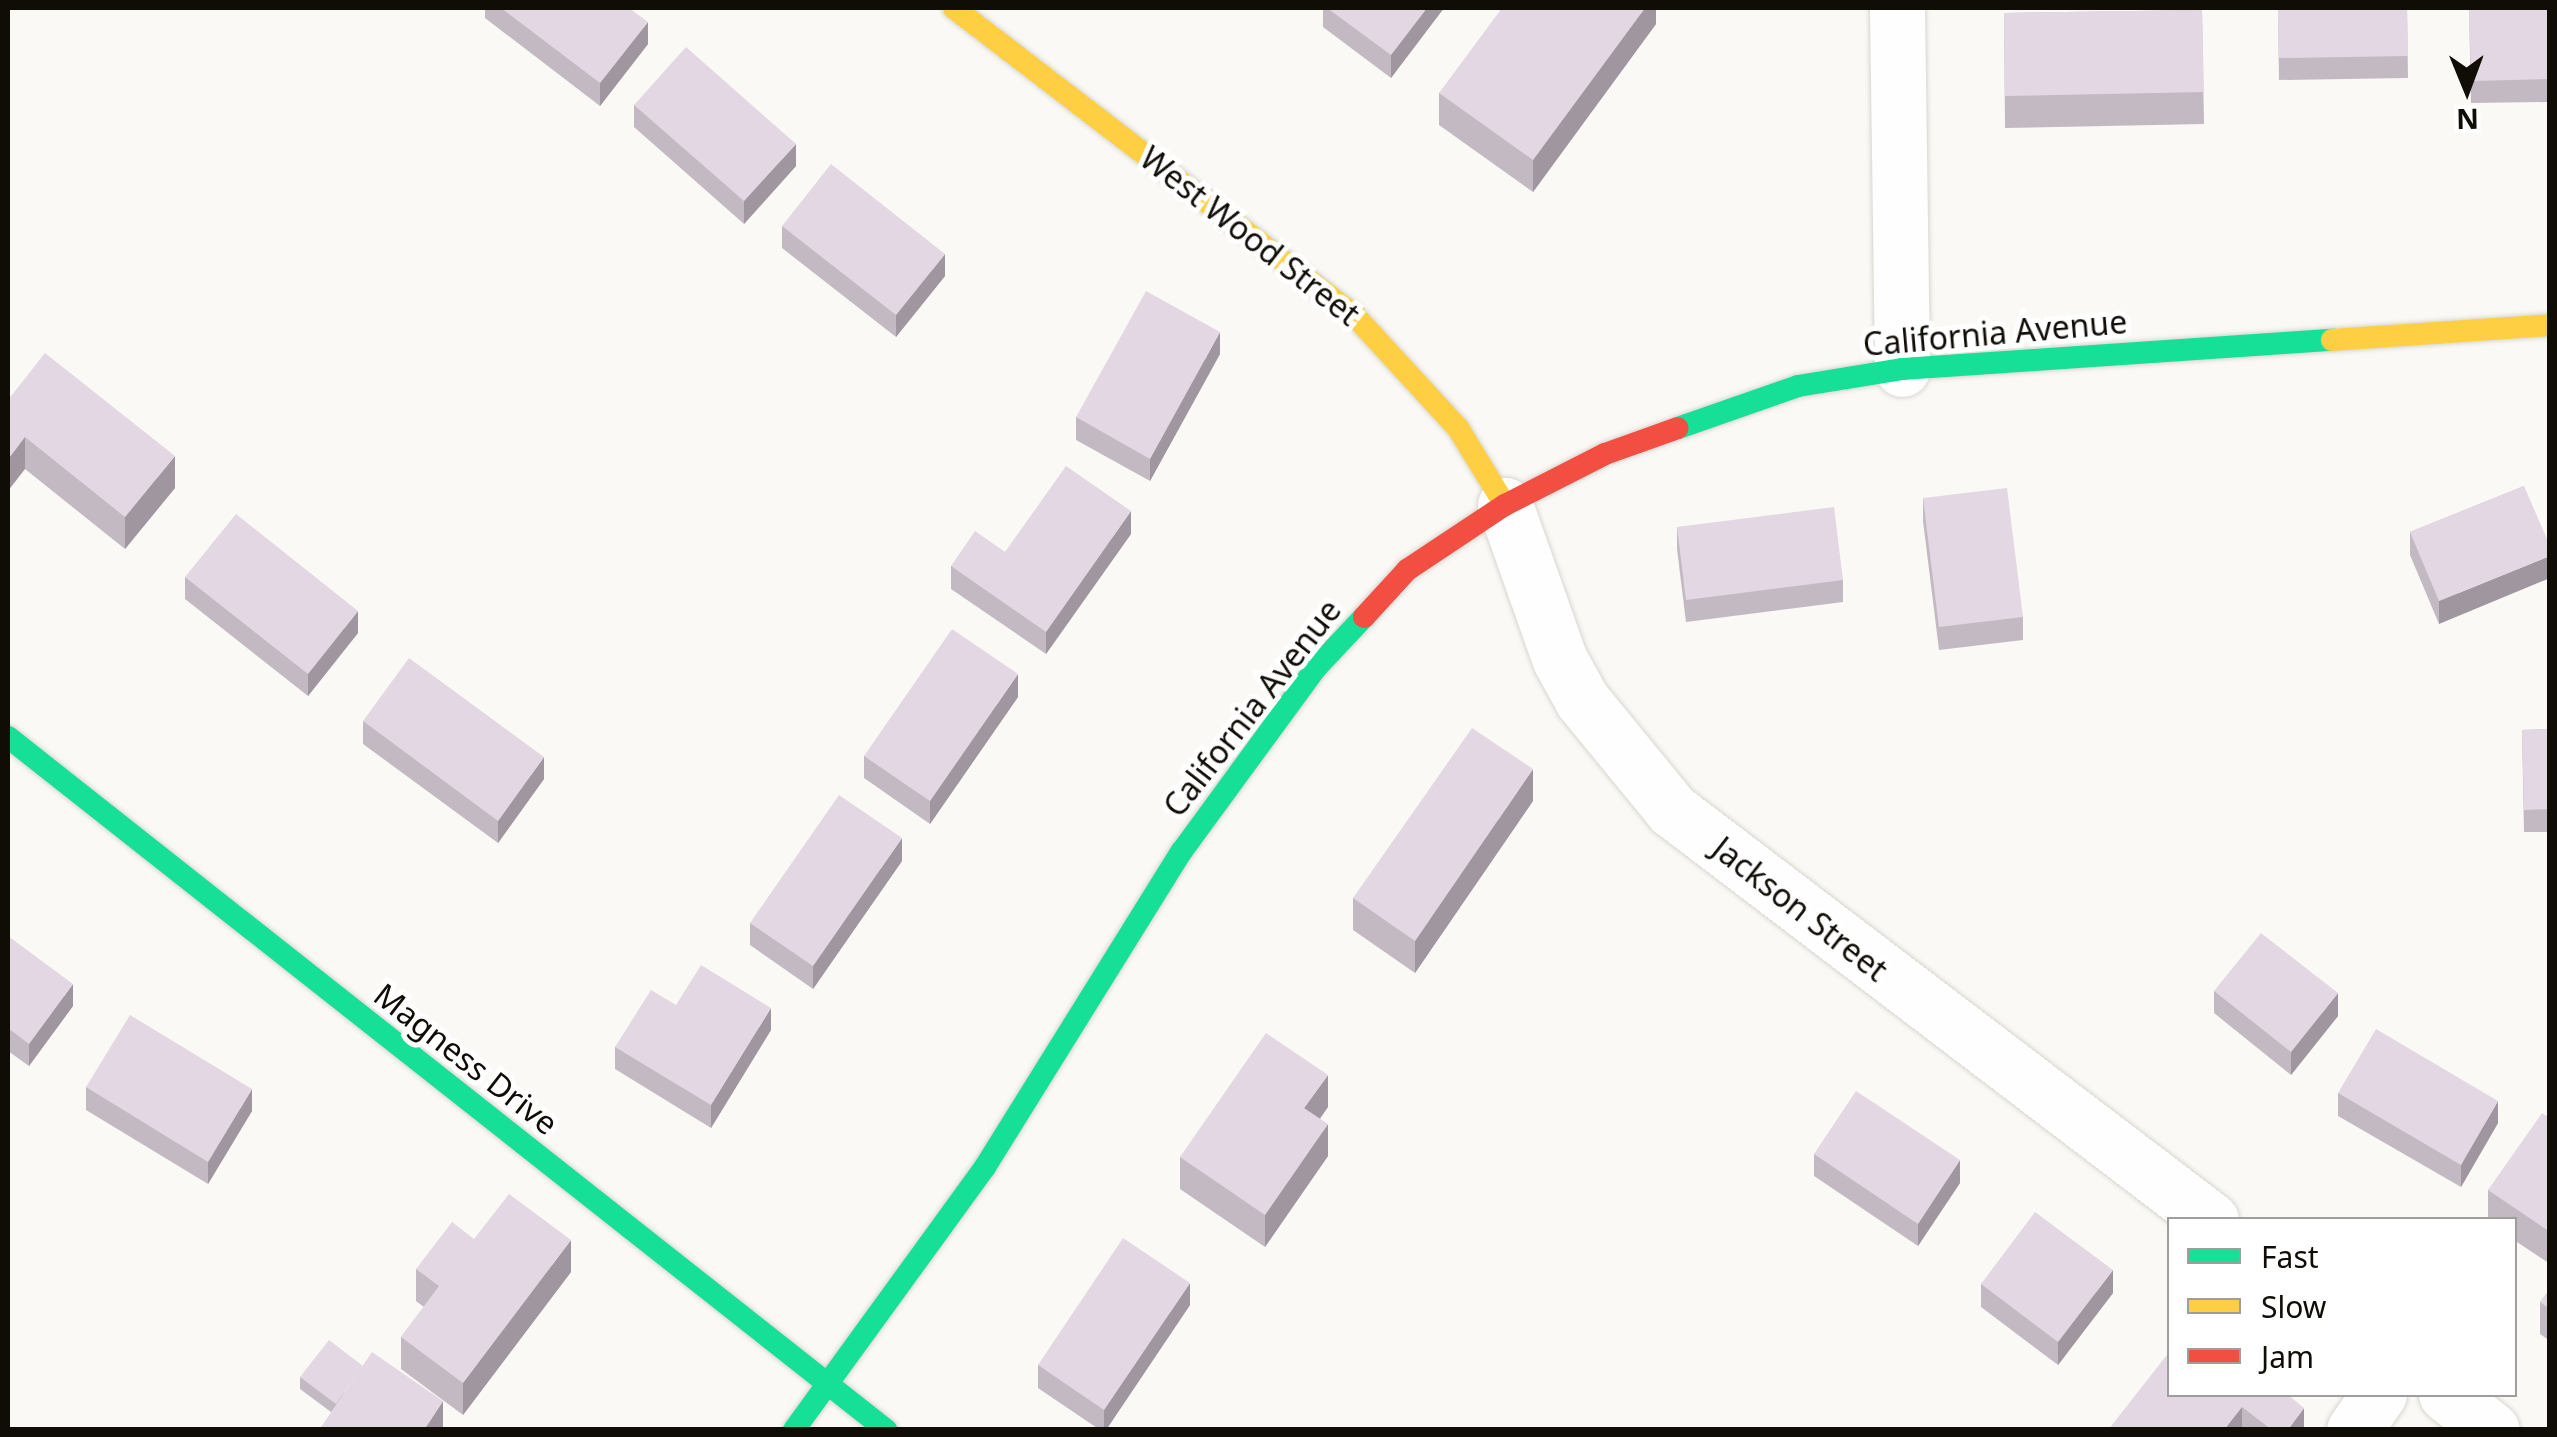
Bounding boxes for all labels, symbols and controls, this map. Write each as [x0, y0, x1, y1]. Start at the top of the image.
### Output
north arrow [2417, 40, 2517, 140]
text: N [2456, 101, 2479, 139]
street label: West Wood Street [1133, 139, 1367, 333]
street label: California Avenue [1861, 302, 2129, 364]
street label: California Avenue [1155, 592, 1349, 824]
street label: Jackson Street [1705, 829, 1895, 989]
street label: Magness Drive [366, 975, 566, 1143]
legend [2167, 1217, 2517, 1397]
text: Fast [2261, 1236, 2319, 1277]
text: Slow [2261, 1286, 2326, 1327]
text: Jam [2261, 1336, 2314, 1377]

